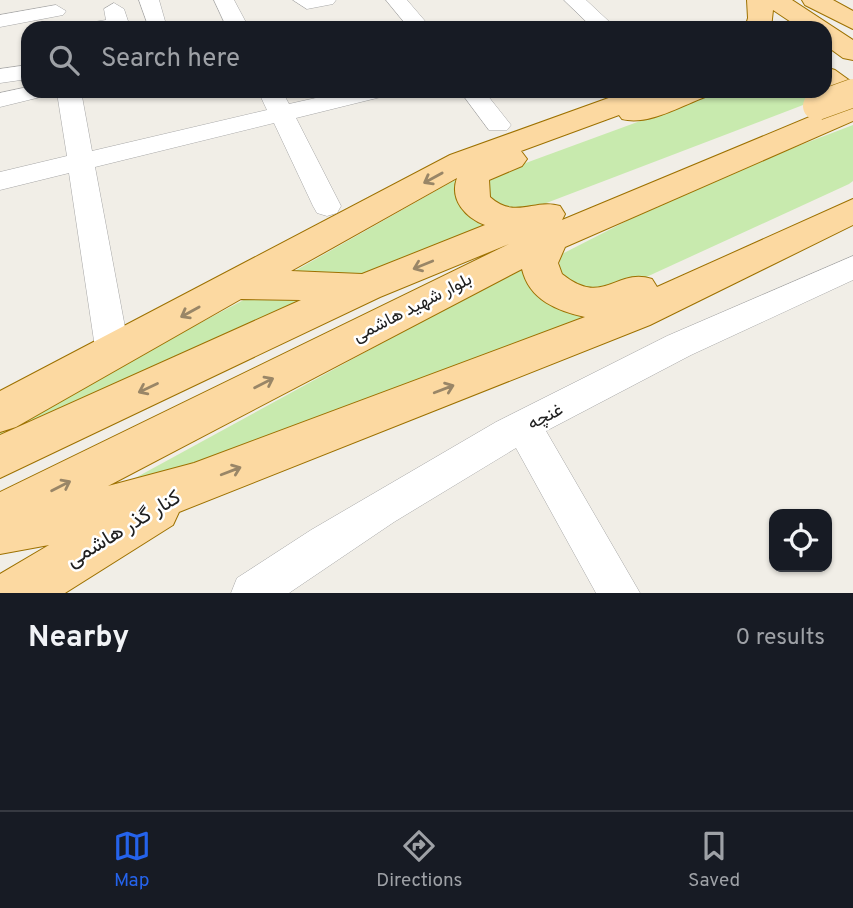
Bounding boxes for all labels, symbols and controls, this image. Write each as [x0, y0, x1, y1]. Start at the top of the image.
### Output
search box [21, 21, 832, 98]
icon: search [45, 41, 83, 79]
text: Search here [101, 43, 240, 76]
one-way arrow [423, 171, 443, 185]
one-way arrow [412, 259, 434, 272]
street label: بلوار شهید هاشمی [349, 268, 476, 348]
one-way arrow [181, 305, 201, 319]
one-way arrow [253, 375, 274, 389]
one-way arrow [432, 381, 454, 394]
one-way arrow [138, 382, 159, 395]
street label: غنچه [524, 399, 567, 436]
one-way arrow [220, 463, 242, 476]
one-way arrow [50, 479, 71, 493]
street label: کنار گذر هاشمی [61, 484, 186, 574]
map controls [769, 509, 832, 572]
button: locate [769, 509, 832, 572]
text: Nearby [28, 620, 129, 657]
text: 0 results [736, 624, 825, 653]
tab: Map [113, 827, 151, 893]
tab: Directions [376, 827, 463, 893]
tab: Saved [688, 827, 740, 893]

